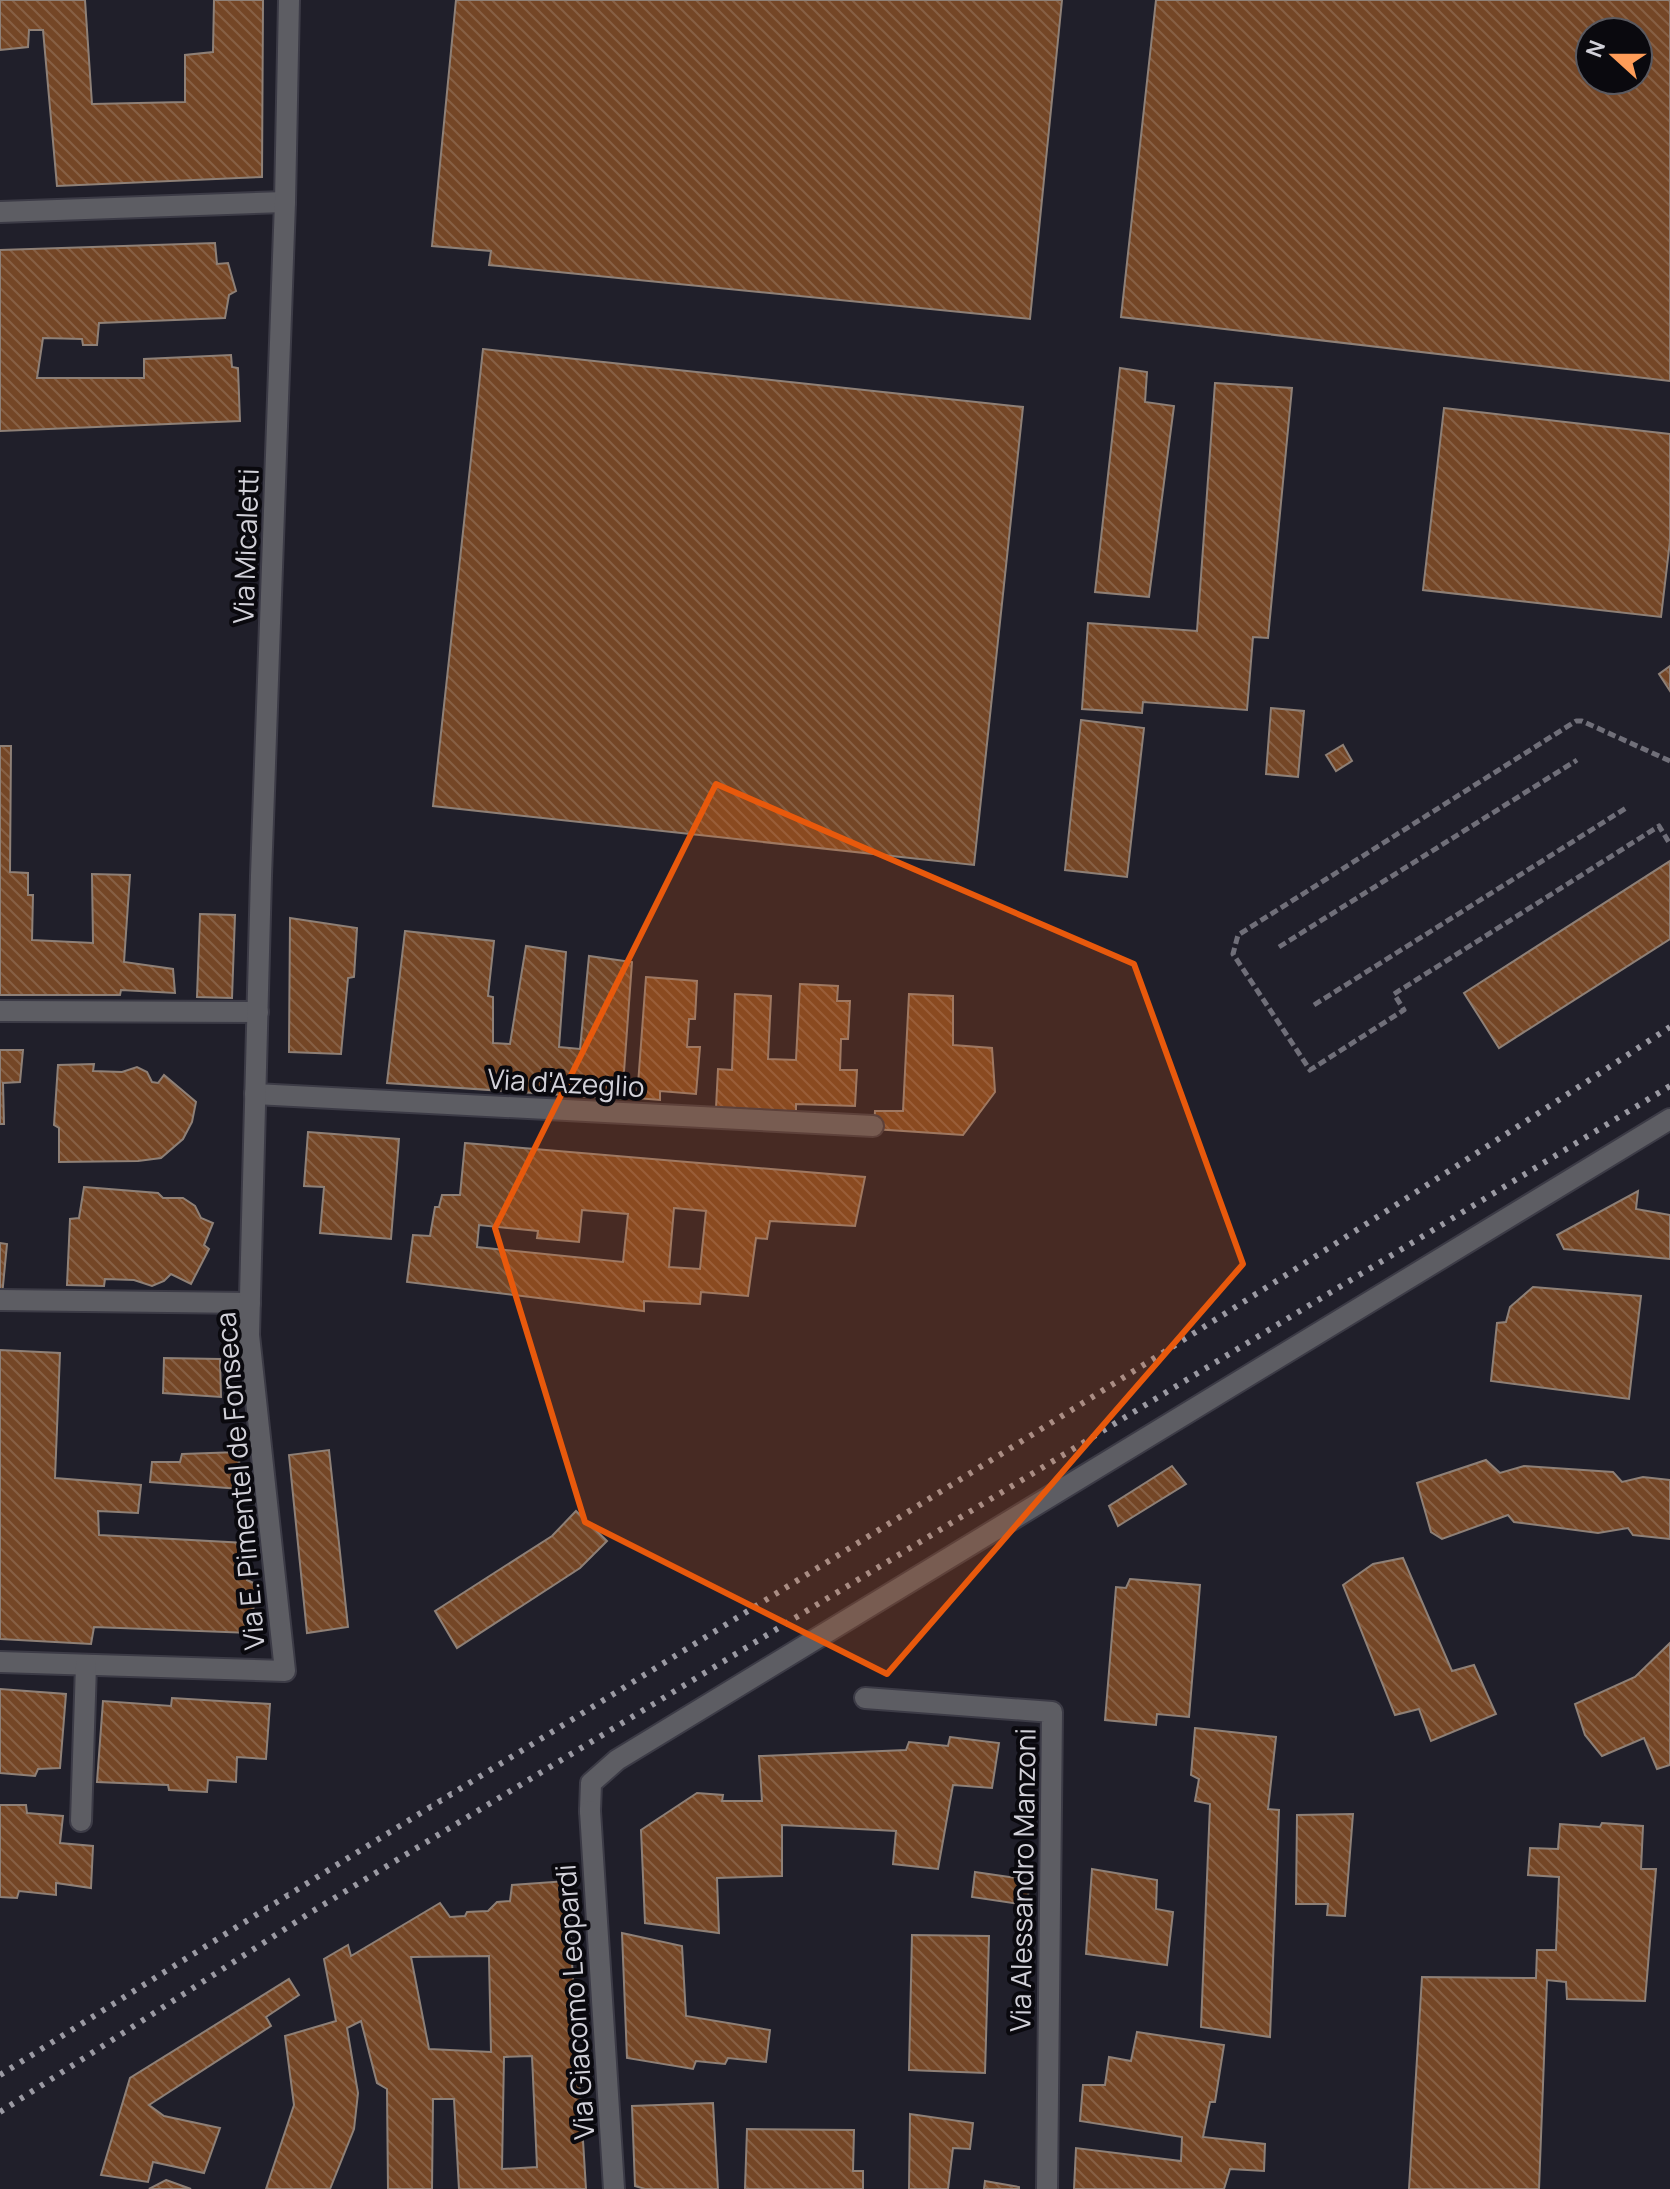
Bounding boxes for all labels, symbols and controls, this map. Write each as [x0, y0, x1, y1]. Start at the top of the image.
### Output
north arrow [1574, 16, 1654, 96]
text: N [1578, 36, 1612, 62]
street label: Via Micaletti [223, 468, 267, 624]
street label: Via d'Azeglio [486, 1059, 646, 1105]
street label: Via E. Pimentel de Fonseca [205, 1310, 273, 1652]
street label: Via Alessandro Manzoni [1000, 1728, 1044, 2032]
street label: Via Giacomo Leopardi [545, 1863, 603, 2141]

